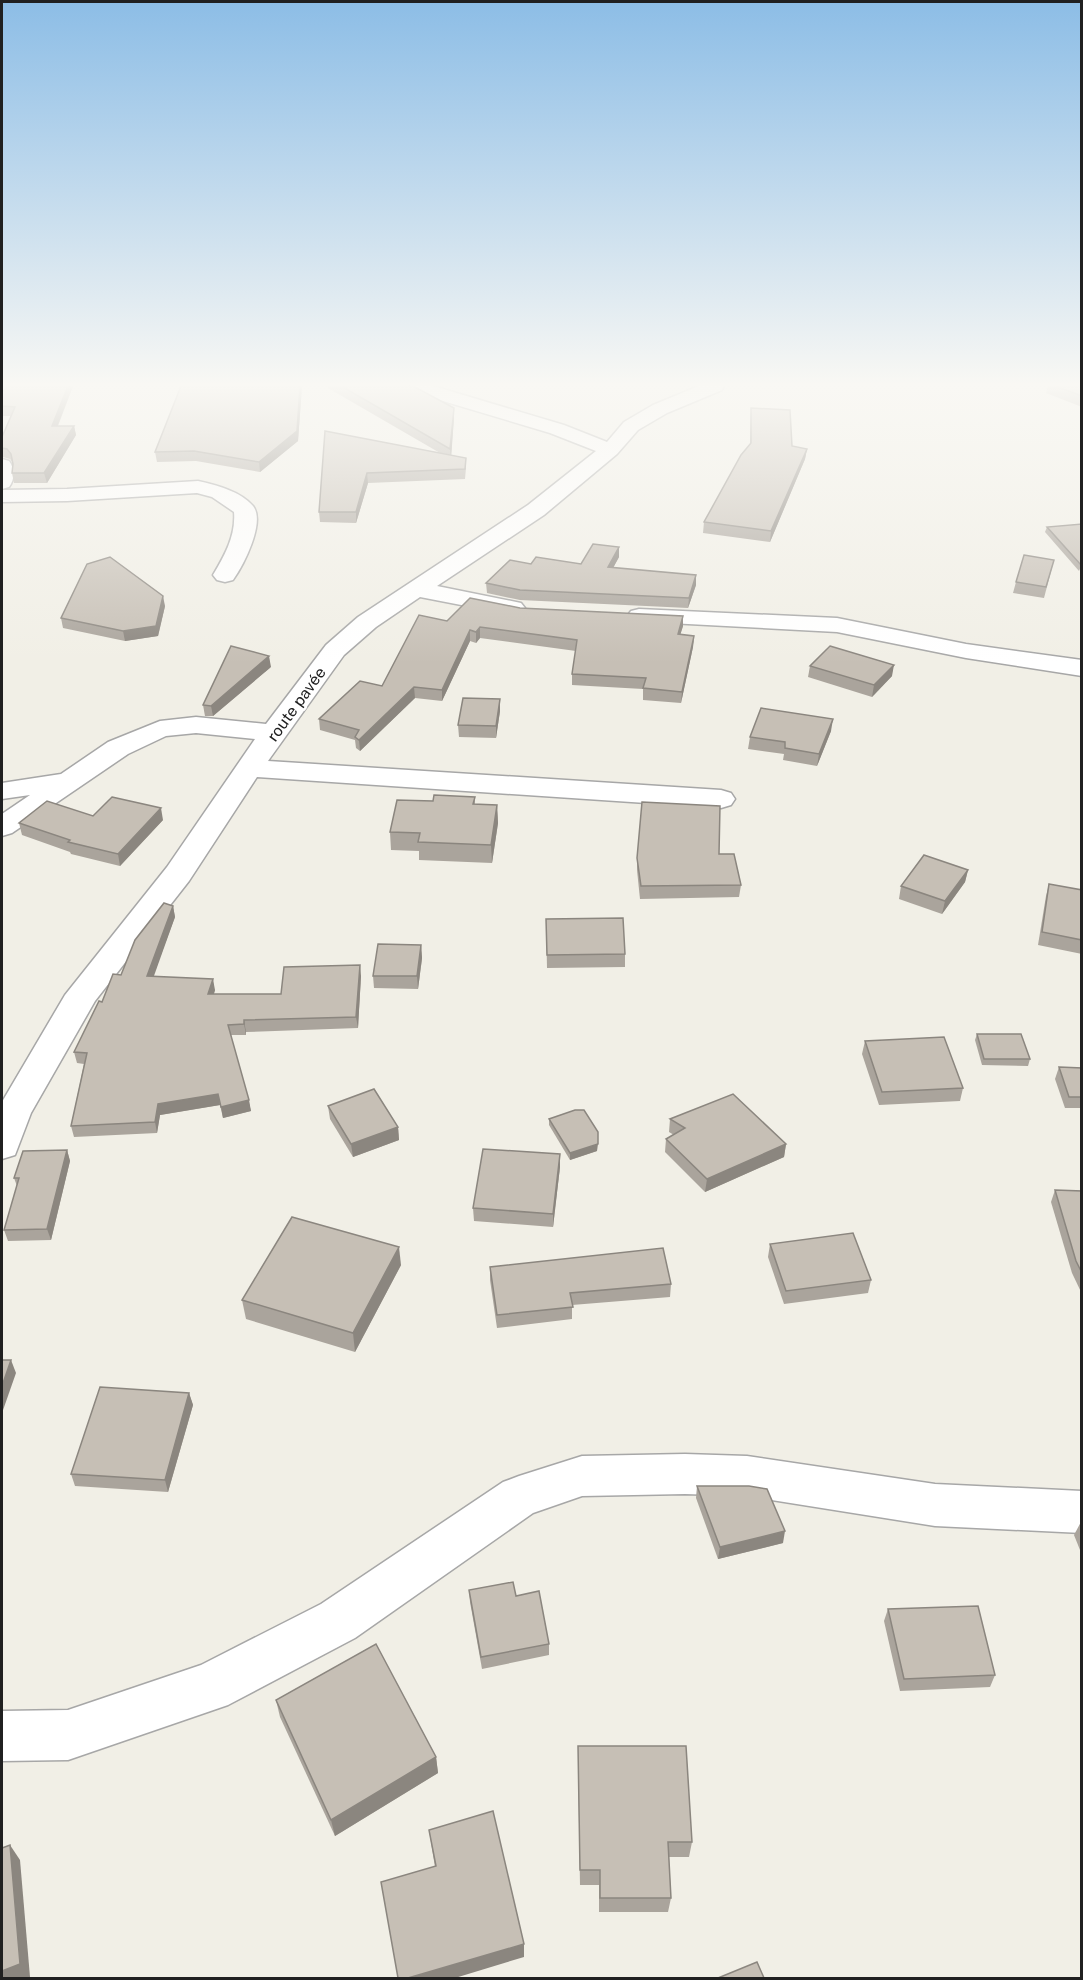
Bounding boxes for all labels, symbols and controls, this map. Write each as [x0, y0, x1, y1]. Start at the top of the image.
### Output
street label: route pavée [263, 663, 330, 745]

